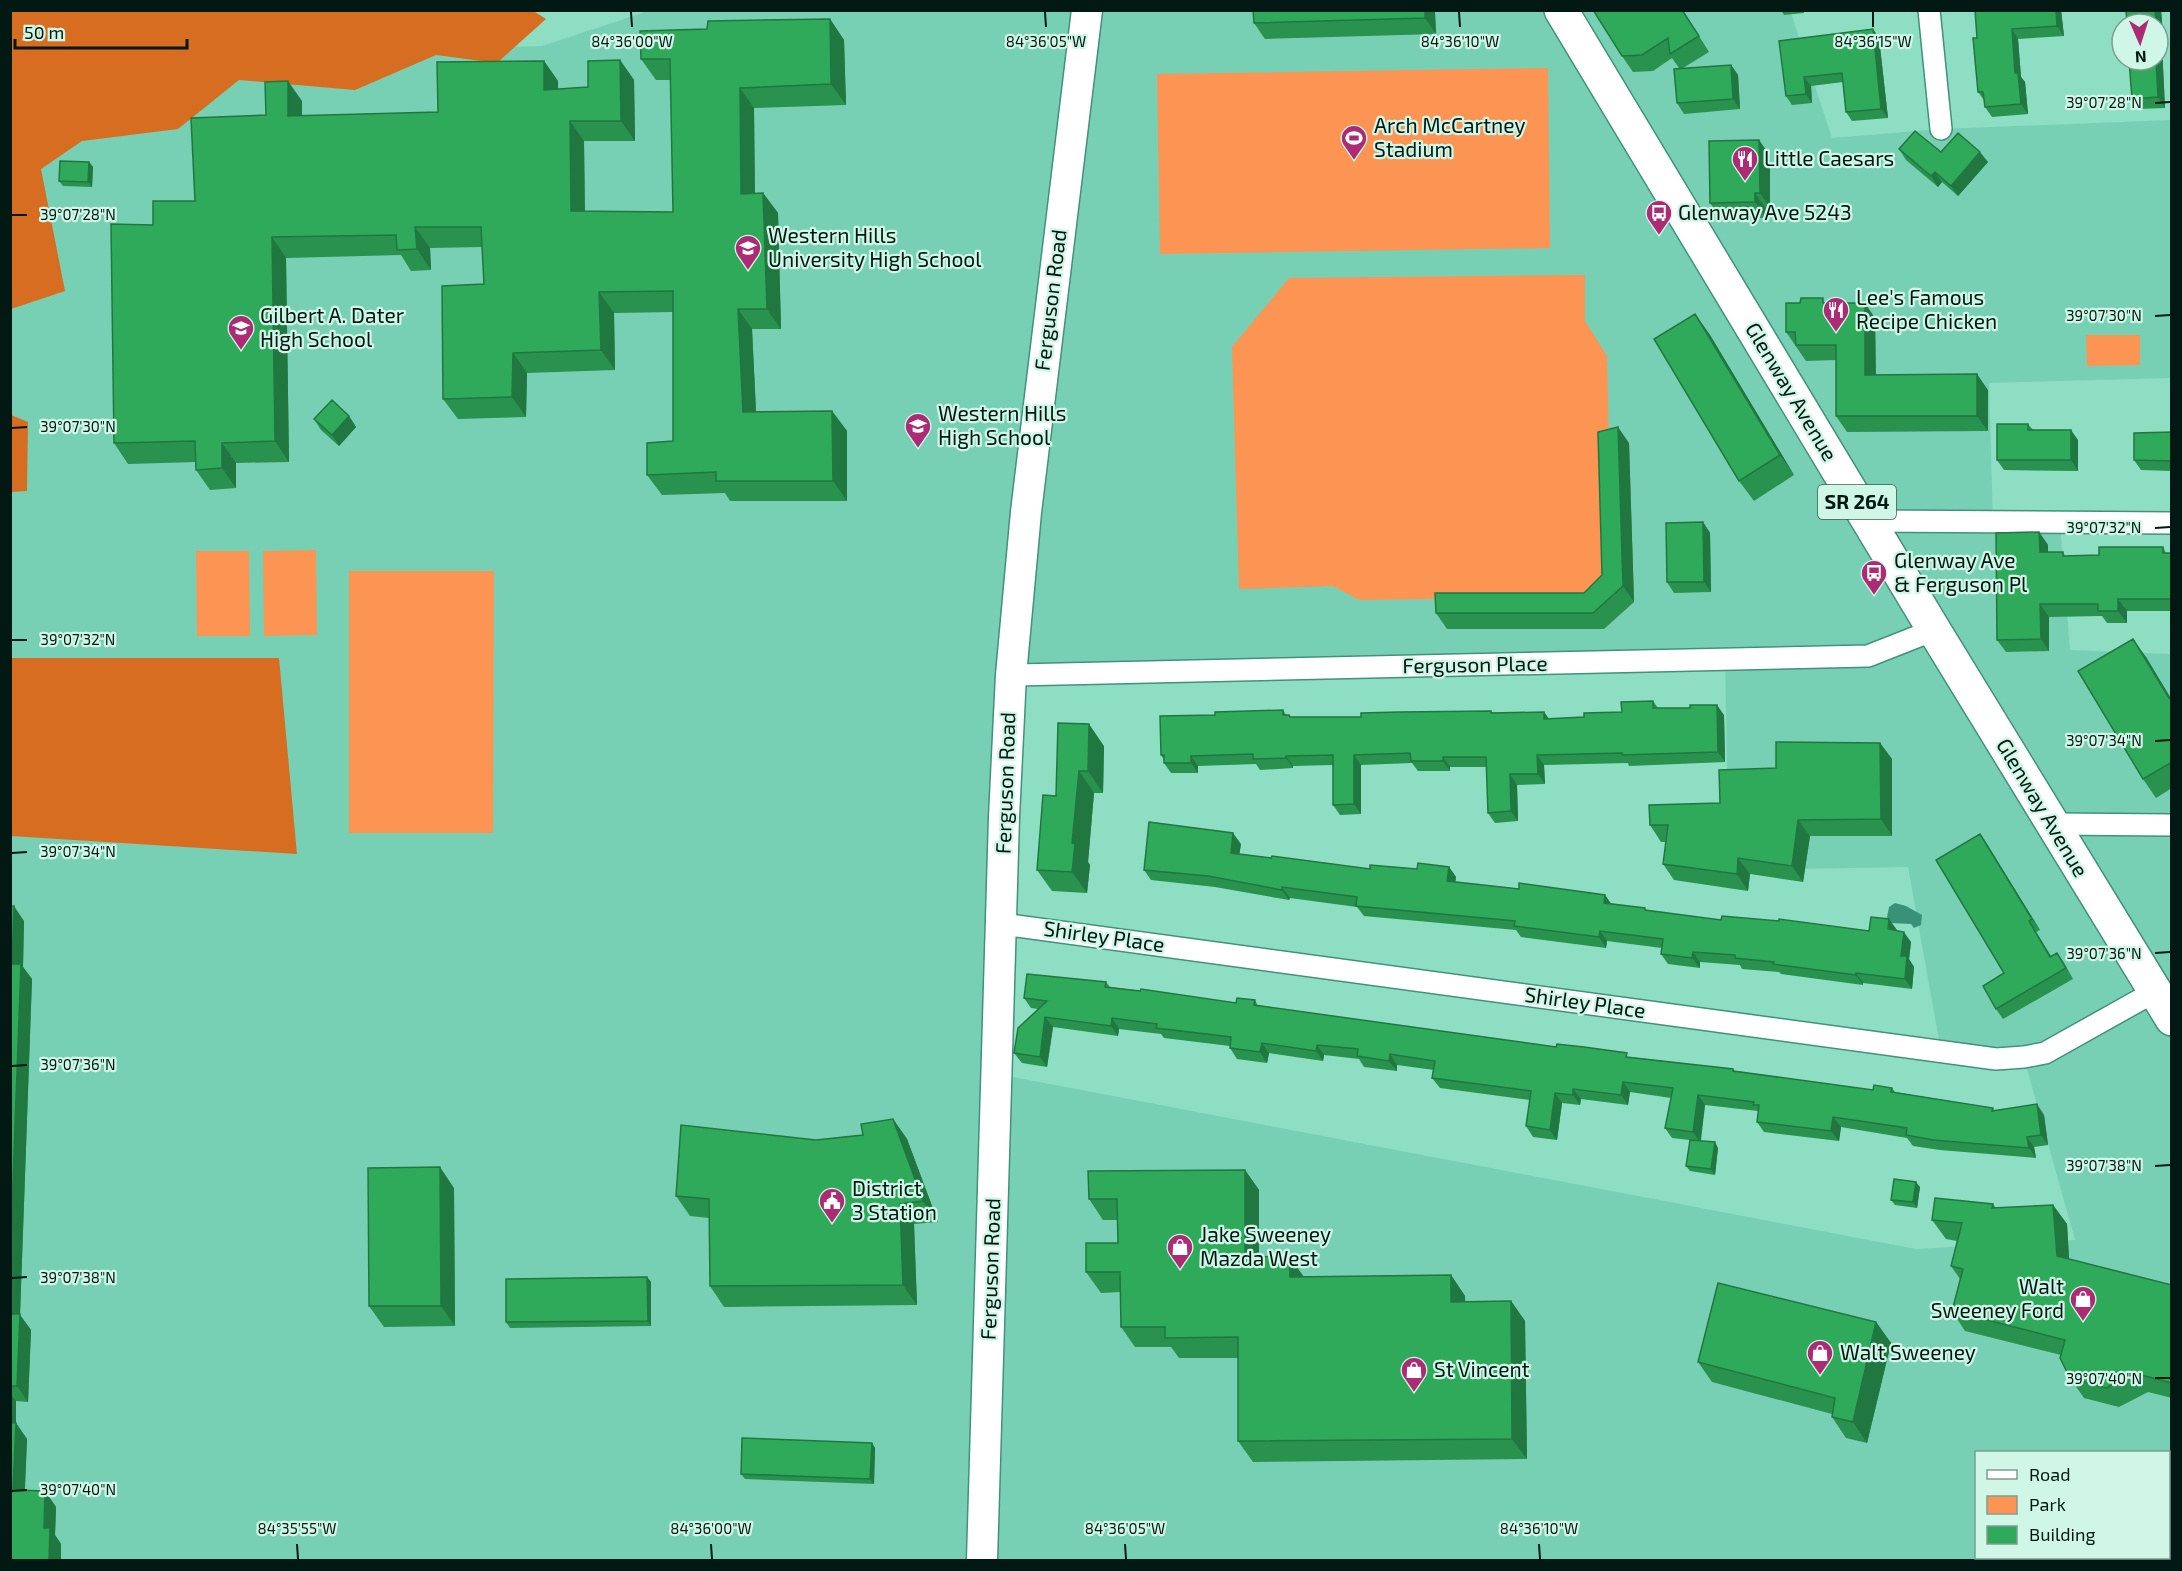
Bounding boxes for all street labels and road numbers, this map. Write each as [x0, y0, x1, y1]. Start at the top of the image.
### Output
street label: Ferguson Road [1028, 228, 1071, 372]
street label: Glenway Avenue [1741, 318, 1843, 465]
road number: SR 264 [1818, 485, 1896, 519]
street label: Ferguson Place [1402, 650, 1548, 677]
street label: Ferguson Road [990, 711, 1019, 854]
street label: Glenway Avenue [1992, 734, 2094, 881]
street label: Shirley Place [1042, 915, 1166, 956]
street label: Shirley Place [1523, 981, 1647, 1022]
street label: Ferguson Road [975, 1197, 1004, 1340]

